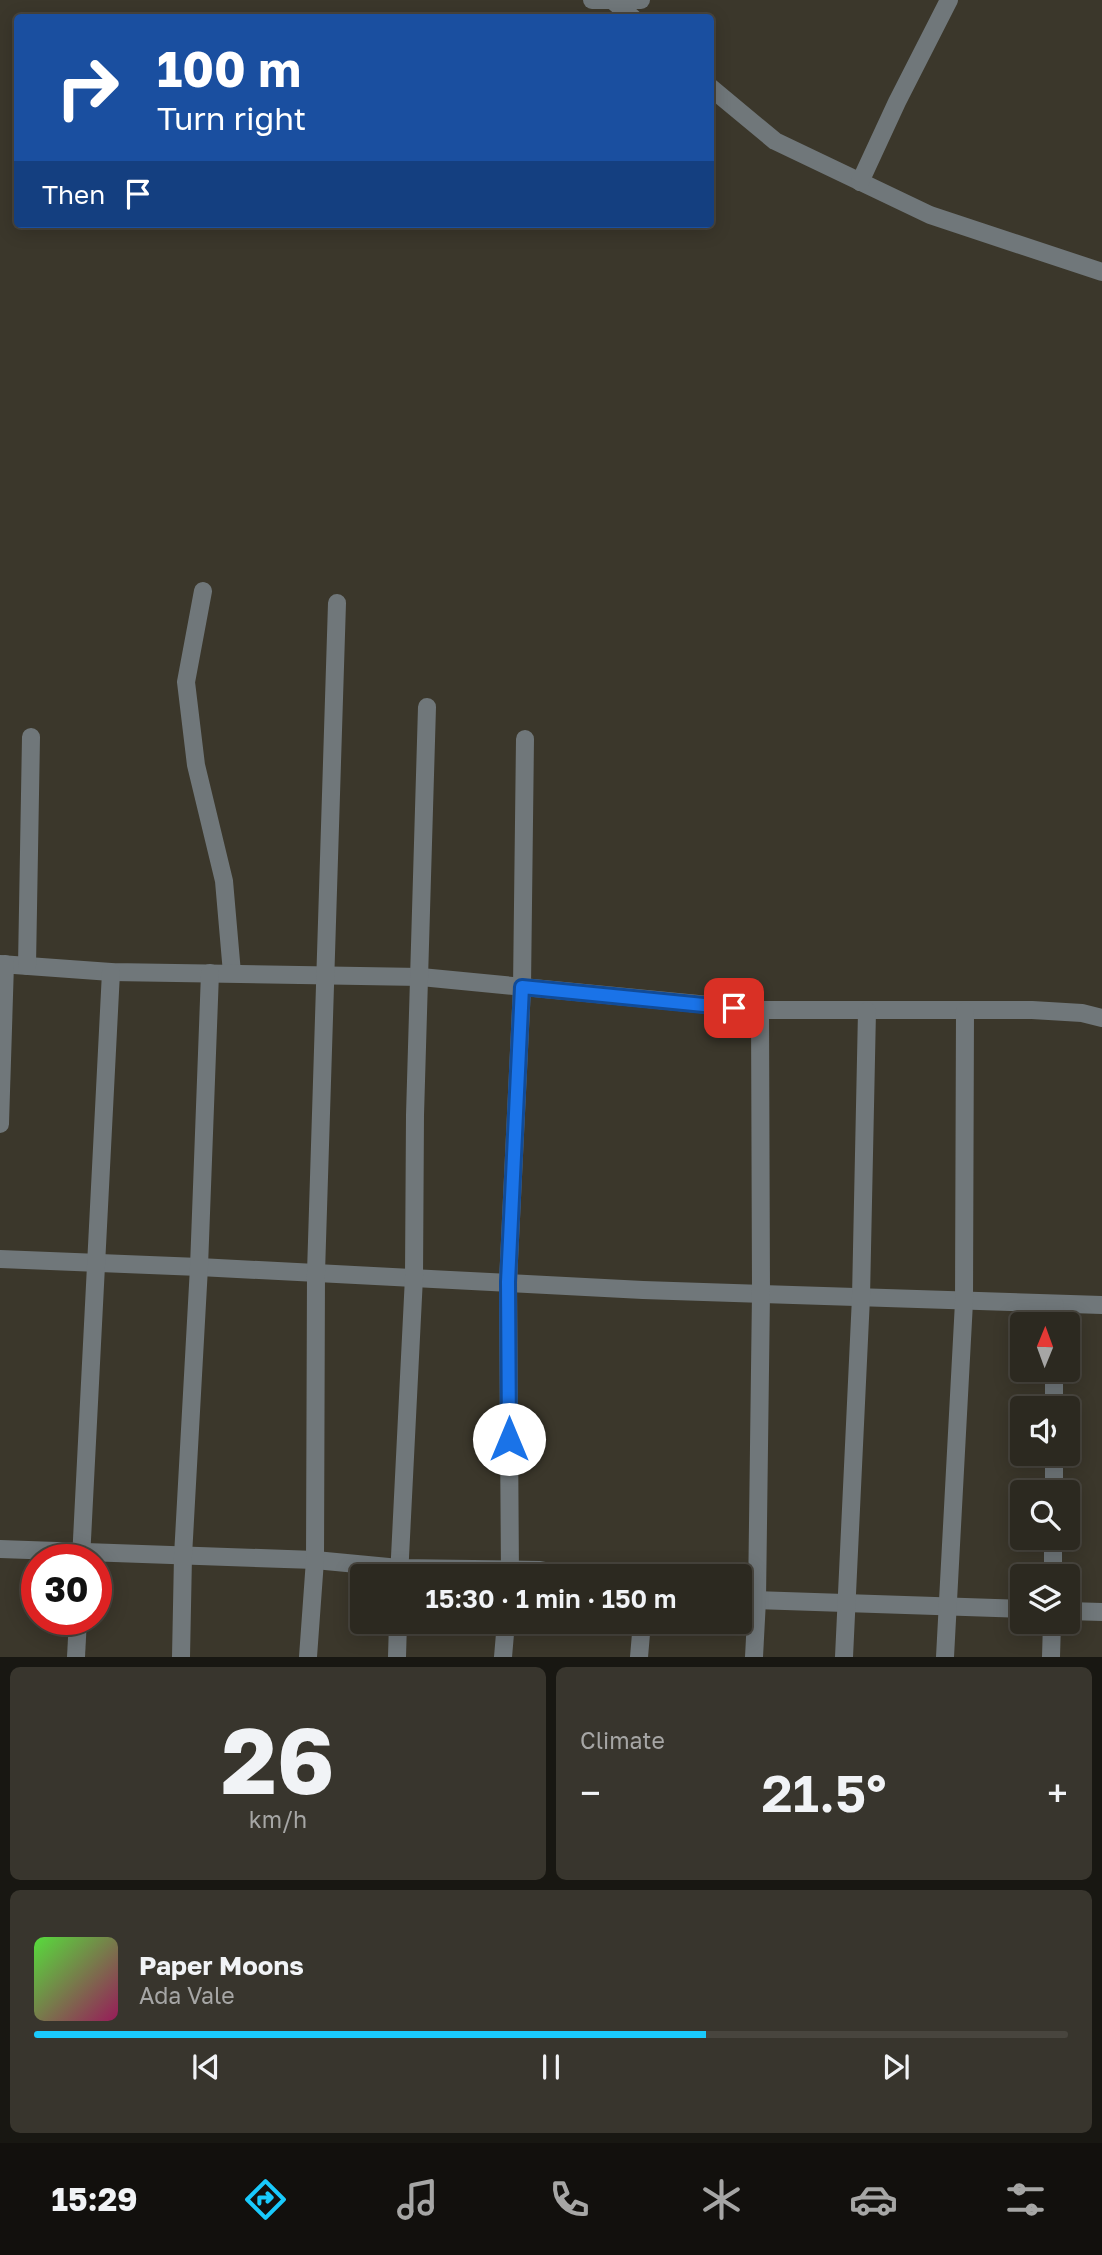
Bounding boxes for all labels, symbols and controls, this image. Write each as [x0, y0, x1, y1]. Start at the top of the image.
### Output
text: 100 m [157, 39, 301, 98]
icon: right [42, 42, 133, 133]
text: Turn right [157, 99, 306, 137]
icon: arrive [119, 175, 157, 213]
text: Then [42, 179, 105, 210]
pin [704, 978, 764, 1038]
icon: arrive [715, 989, 753, 1027]
north arrow [1010, 1312, 1080, 1382]
map controls [1010, 1312, 1080, 1634]
button: sound [1010, 1396, 1080, 1466]
position arrow [472, 1402, 546, 1476]
button: search [1010, 1480, 1080, 1550]
speed limit sign: 30 [21, 1544, 112, 1635]
button: layers [1010, 1564, 1080, 1634]
text: 15:30 · 1 min · 150 m [426, 1583, 676, 1614]
text: 26 [221, 1705, 335, 1814]
text: Climate [580, 1726, 665, 1754]
text: 21.5° [762, 1761, 886, 1823]
text: − [580, 1770, 601, 1815]
text: + [1047, 1770, 1068, 1815]
text: km/h [249, 1805, 307, 1833]
text: Paper Moons [139, 1950, 304, 1981]
text: Ada Vale [139, 1981, 235, 2009]
icon: previous [187, 2048, 225, 2086]
icon: pause [532, 2048, 570, 2086]
icon: next [877, 2048, 915, 2086]
icon: directions [241, 2175, 290, 2224]
icon: music [393, 2175, 442, 2224]
icon: phone [545, 2175, 594, 2224]
icon: climate [697, 2175, 746, 2224]
icon: car [849, 2175, 898, 2224]
icon: filters [1001, 2175, 1050, 2224]
text: 15:29 [52, 2180, 138, 2218]

